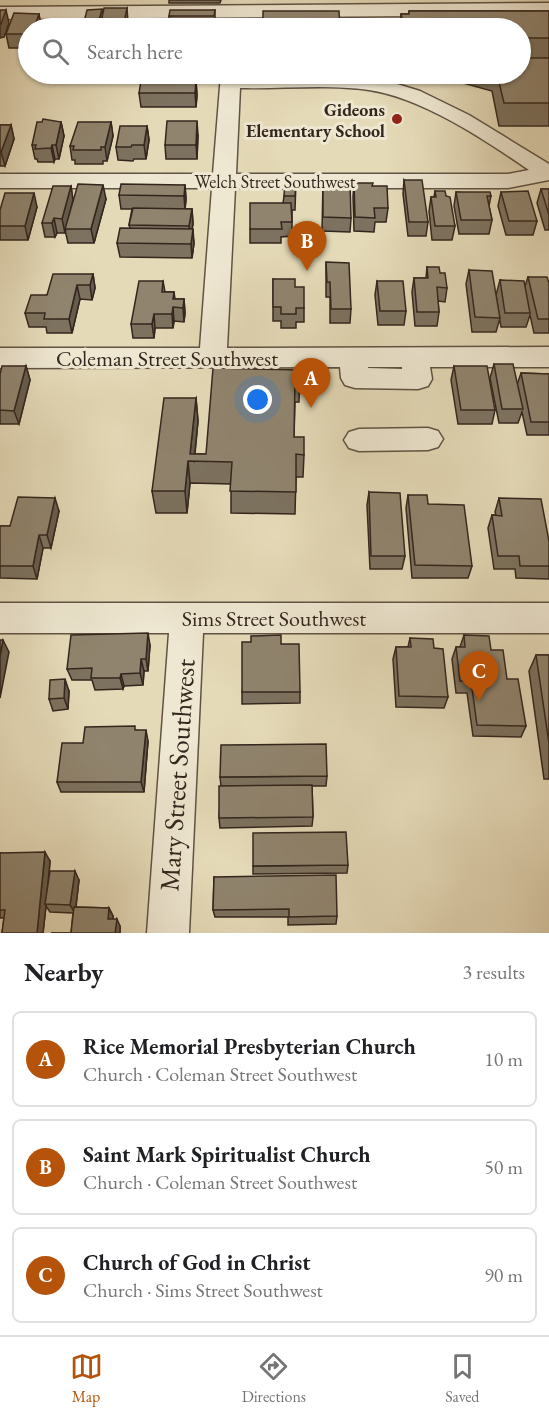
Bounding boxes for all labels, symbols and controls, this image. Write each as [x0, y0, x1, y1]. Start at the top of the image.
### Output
search box [18, 18, 531, 84]
icon: search [39, 35, 72, 68]
text: Search here [87, 37, 182, 66]
place label: Gideons Elementary School [246, 98, 385, 142]
marker: Gideons Elementary School [390, 112, 404, 126]
street label: Welch Street Southwest [195, 170, 356, 193]
pin: B [288, 222, 326, 271]
street label: Coleman Street Southwest [56, 344, 278, 373]
pin: A [292, 358, 330, 408]
your location [243, 385, 272, 414]
street label: Sims Street Southwest [182, 604, 366, 633]
pin: C [460, 652, 498, 701]
street label: Mary Street Southwest [151, 657, 203, 892]
text: Nearby [24, 955, 104, 989]
text: 3 results [462, 959, 525, 985]
text: Rice Memorial Presbyterian Church [83, 1032, 416, 1061]
text: A [38, 1046, 53, 1072]
text: 10 m [484, 1046, 523, 1072]
text: Church · Coleman Street Southwest [83, 1061, 357, 1087]
text: Saint Mark Spiritualist Church [83, 1140, 371, 1169]
text: B [39, 1154, 52, 1180]
text: 50 m [484, 1154, 523, 1180]
text: Church · Coleman Street Southwest [83, 1169, 357, 1195]
text: Church of God in Christ [83, 1248, 311, 1277]
text: C [38, 1262, 53, 1288]
text: 90 m [484, 1262, 523, 1288]
text: Church · Sims Street Southwest [83, 1277, 323, 1303]
tab: Map [70, 1350, 103, 1407]
tab: Directions [242, 1350, 306, 1407]
tab: Saved [445, 1350, 479, 1407]

